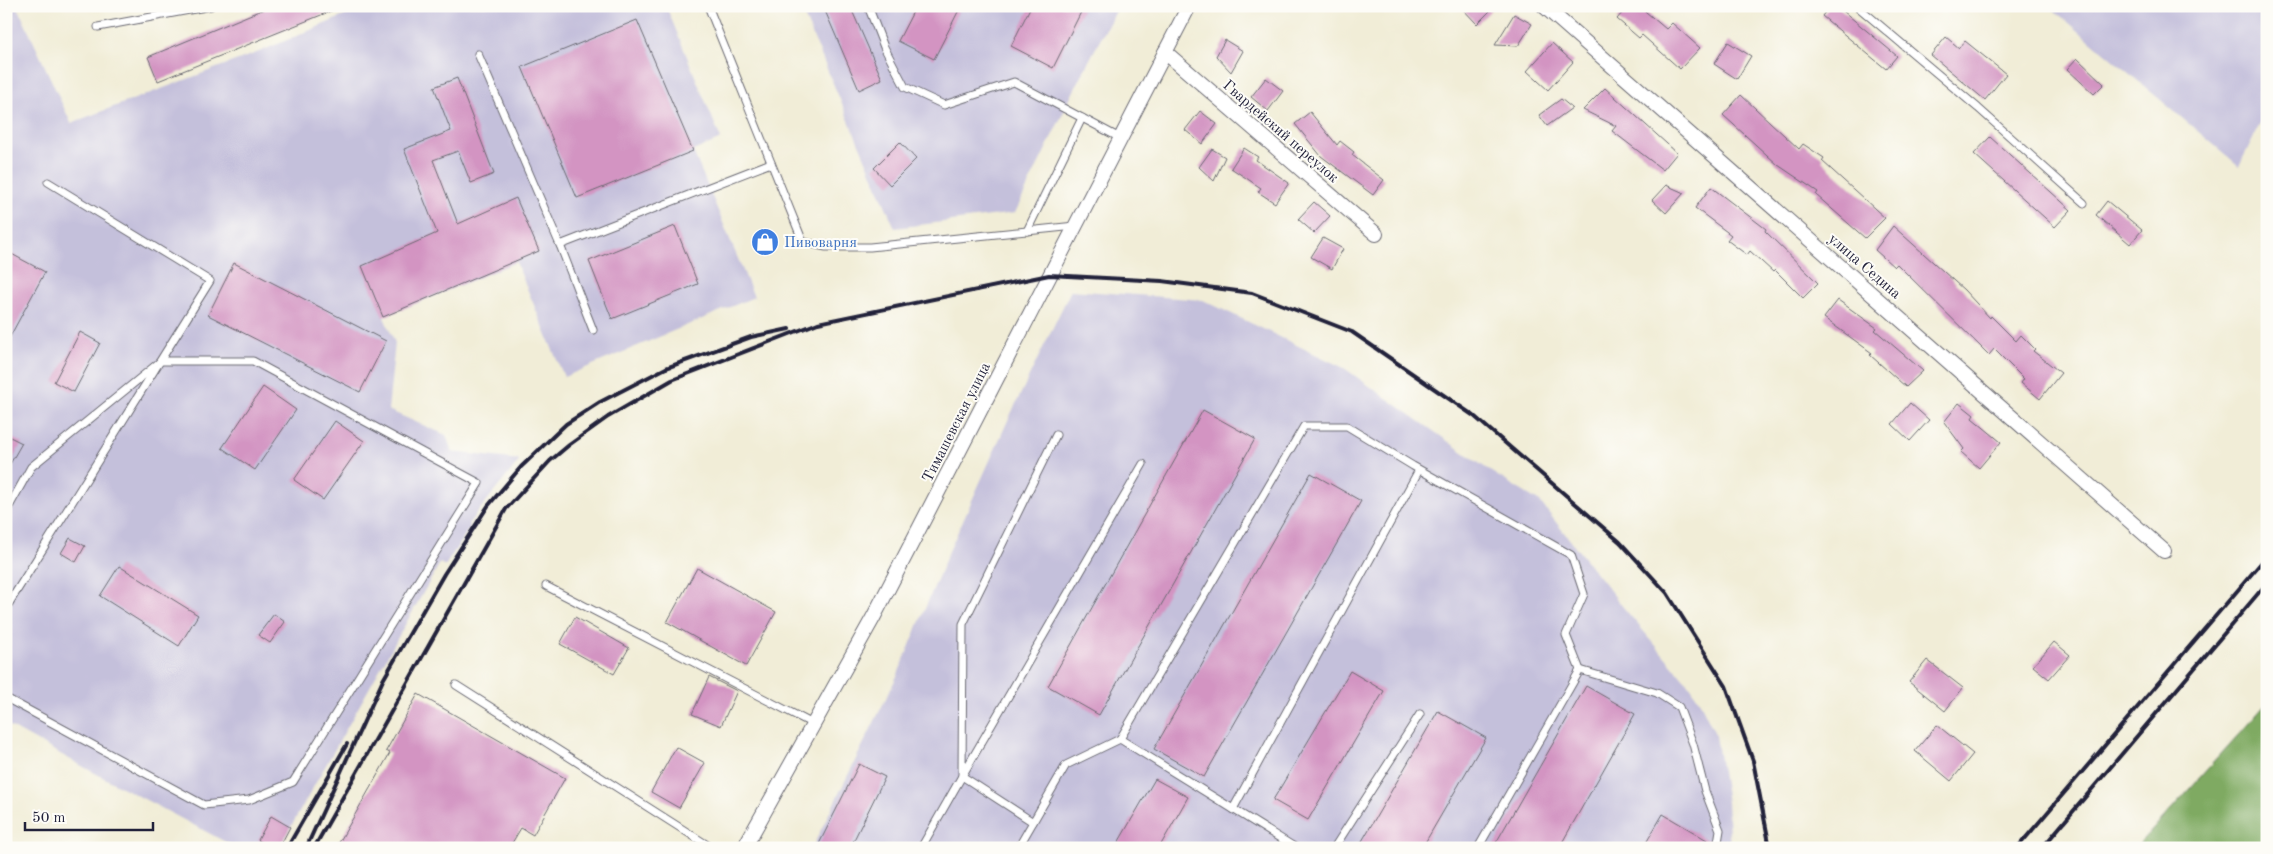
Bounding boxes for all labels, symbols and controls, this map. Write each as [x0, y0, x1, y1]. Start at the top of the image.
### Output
street label: Гвардейский переулок [1219, 78, 1341, 187]
shop icon: Пивоварня [750, 227, 780, 257]
street label: улица Седина [1825, 232, 1904, 303]
place label: Пивоварня [784, 236, 857, 251]
street label: Тимашевская улица [921, 360, 994, 485]
scale bar [25, 799, 152, 831]
text: 50 m [32, 811, 66, 826]

